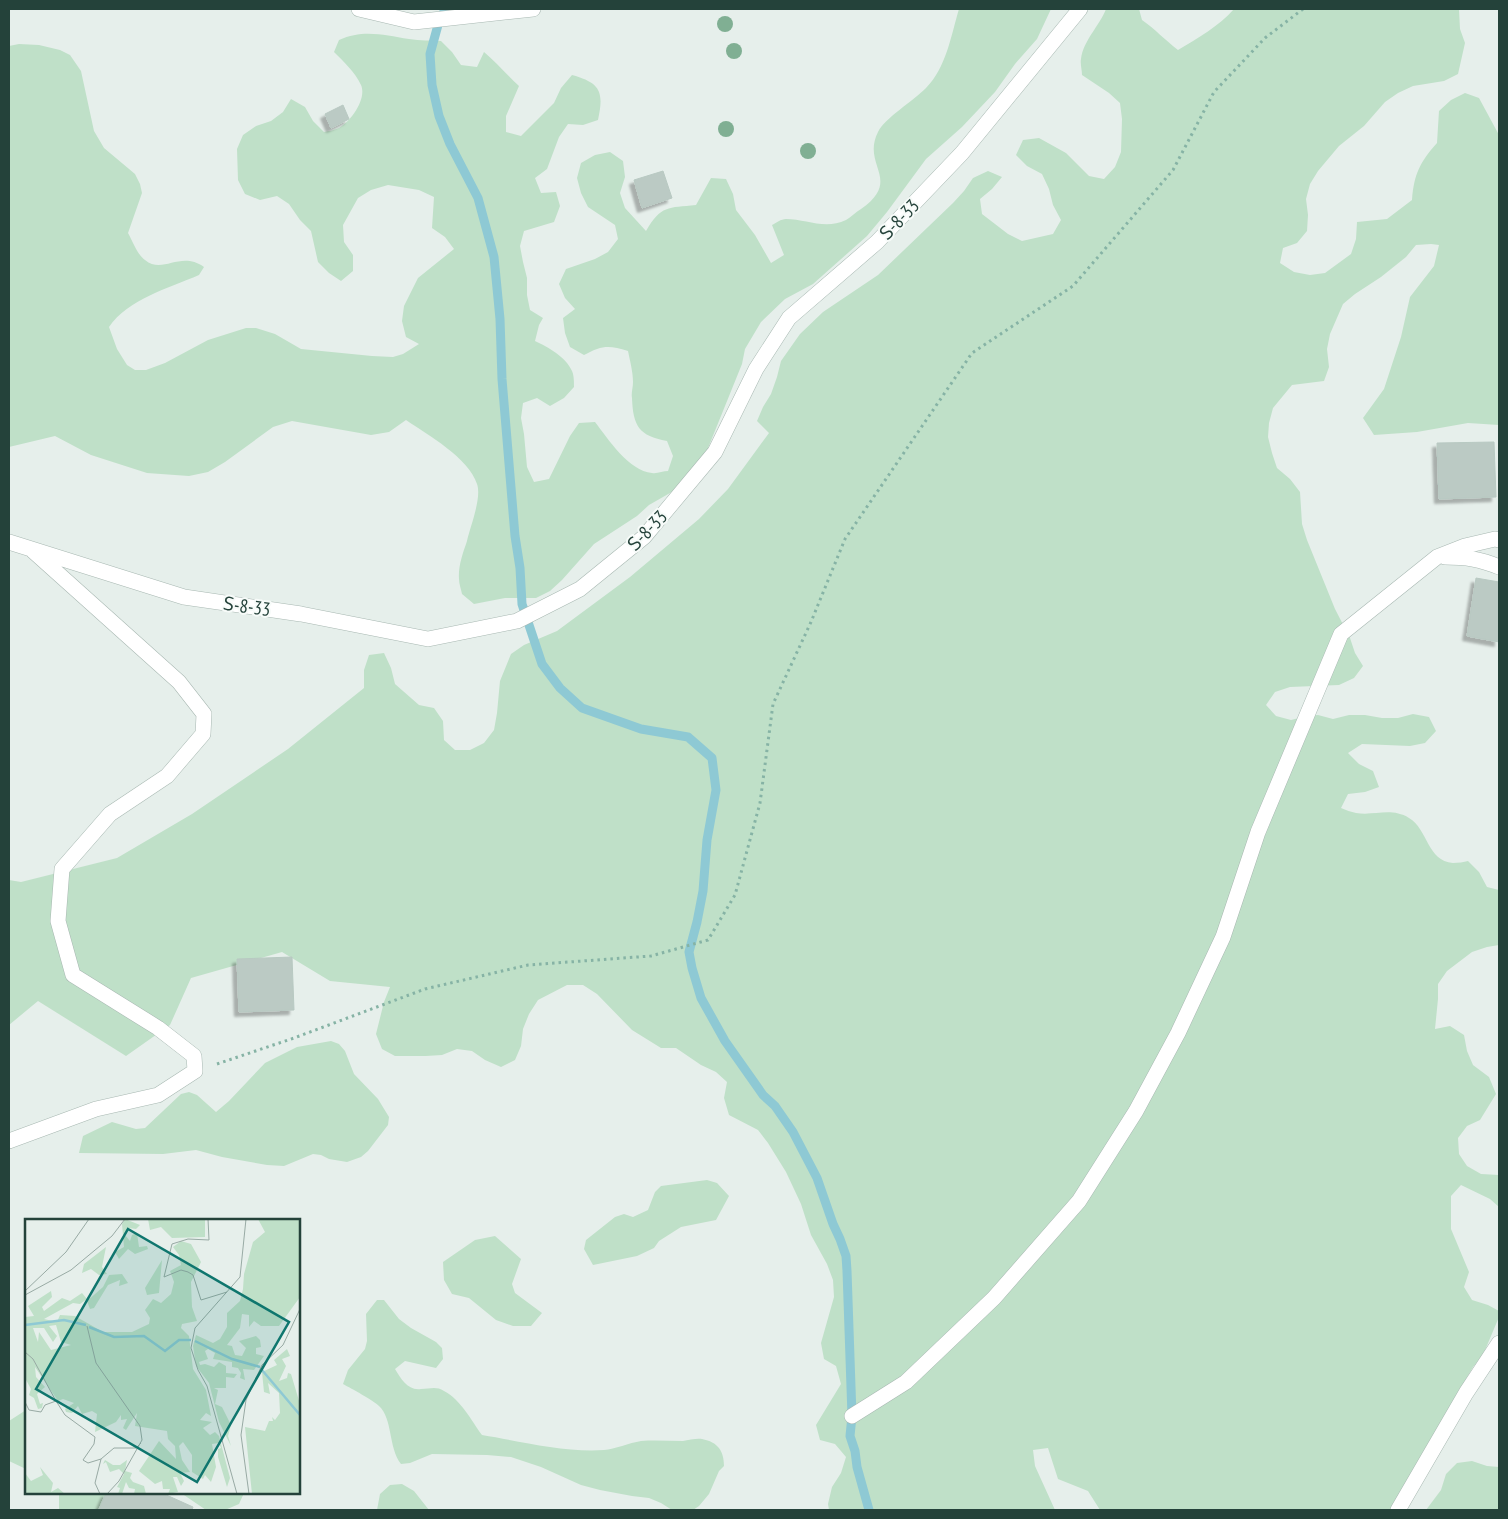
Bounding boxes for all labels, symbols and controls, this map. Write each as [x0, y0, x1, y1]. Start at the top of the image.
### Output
street label: Տ-8-33 [874, 194, 924, 244]
street label: Տ-8-33 [622, 505, 672, 555]
street label: Տ-8-33 [222, 591, 272, 621]
inset map [25, 1219, 300, 1494]

